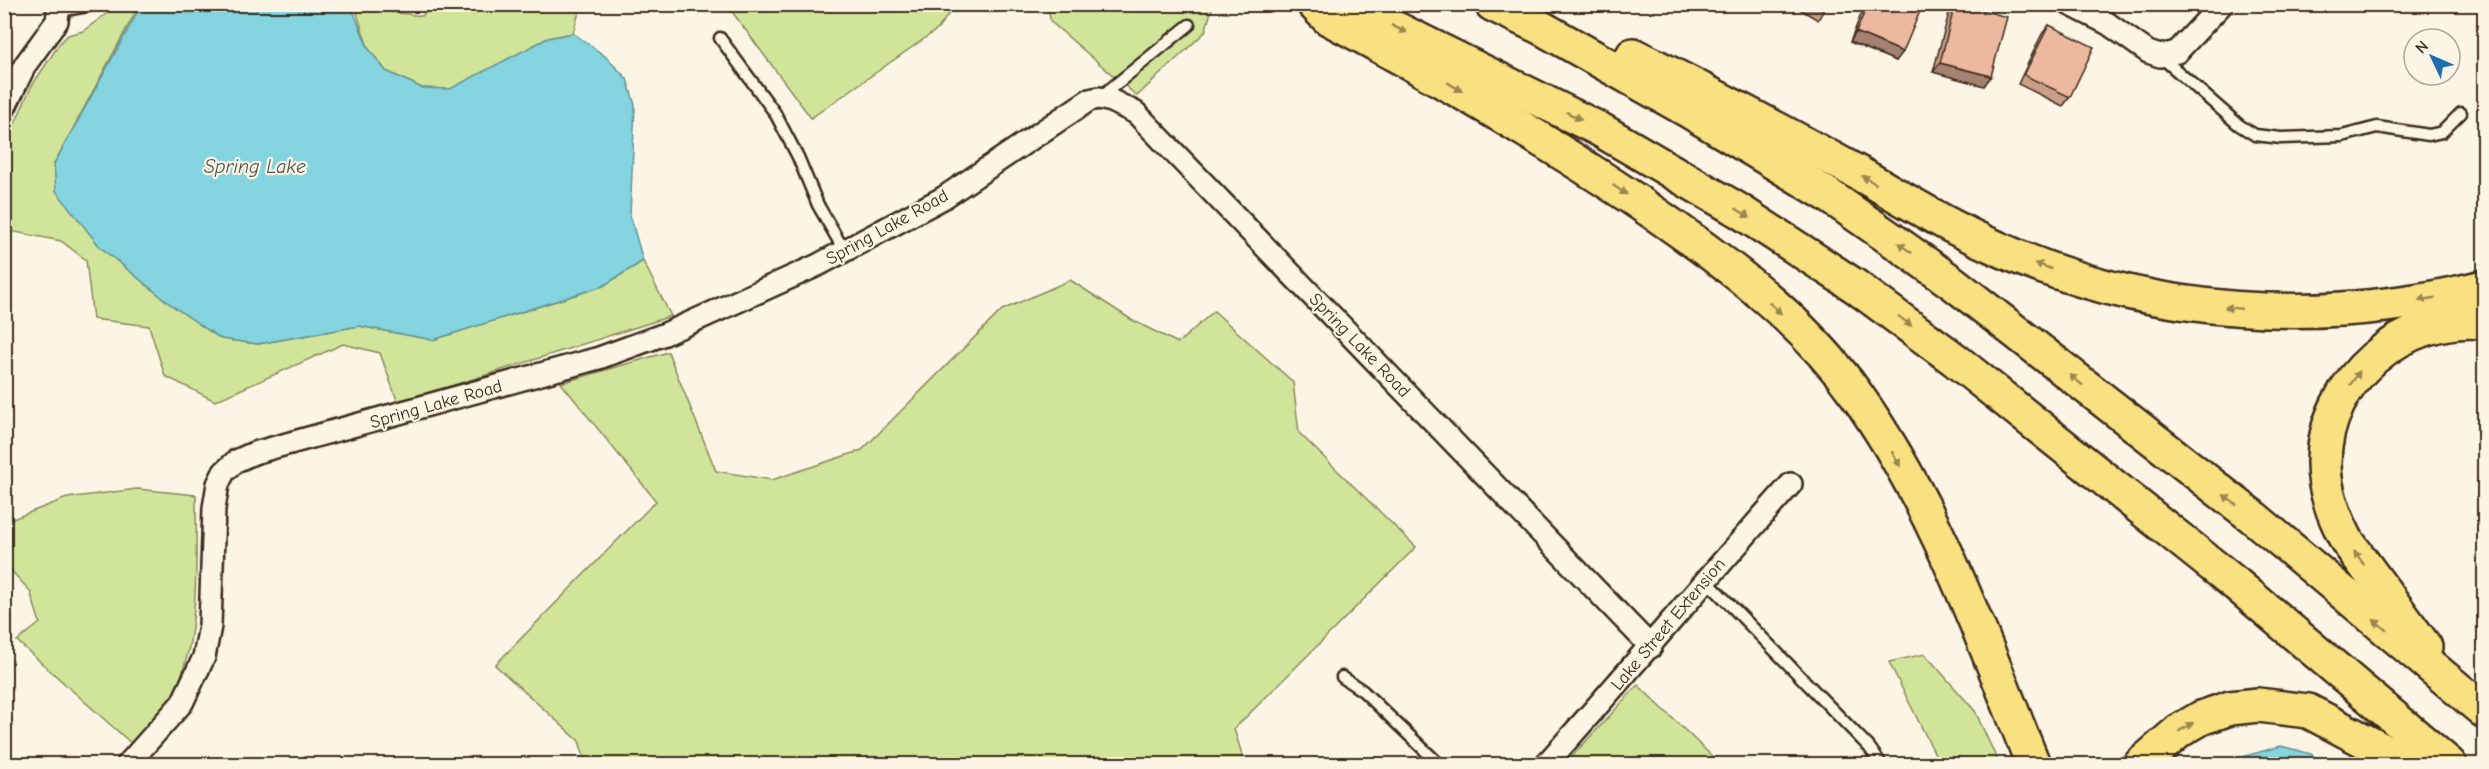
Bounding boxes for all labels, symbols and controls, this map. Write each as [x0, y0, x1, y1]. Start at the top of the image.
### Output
one-way arrow [1391, 24, 1408, 34]
north arrow [2402, 27, 2462, 87]
text: N [2412, 37, 2432, 57]
one-way arrow [1447, 81, 1463, 92]
one-way arrow [1566, 111, 1583, 121]
water label: Spring Lake [204, 155, 306, 178]
one-way arrow [1860, 175, 1877, 185]
one-way arrow [1612, 184, 1628, 195]
street label: Spring Lake Road [822, 185, 952, 270]
one-way arrow [1735, 208, 1751, 219]
one-way arrow [1897, 243, 1912, 255]
one-way arrow [2034, 261, 2052, 271]
street label: Spring Lake Road [1305, 289, 1415, 402]
one-way arrow [2418, 295, 2437, 304]
one-way arrow [1767, 301, 1782, 314]
one-way arrow [2224, 303, 2243, 313]
one-way arrow [1897, 315, 1913, 328]
one-way arrow [2349, 370, 2361, 386]
one-way arrow [2068, 374, 2084, 386]
street label: Spring Lake Road [368, 376, 505, 433]
one-way arrow [1891, 451, 1902, 467]
one-way arrow [2222, 493, 2238, 506]
one-way arrow [2353, 551, 2365, 567]
street label: Lake Street Extension [1607, 554, 1730, 695]
one-way arrow [2372, 618, 2388, 631]
one-way arrow [2178, 722, 2195, 732]

